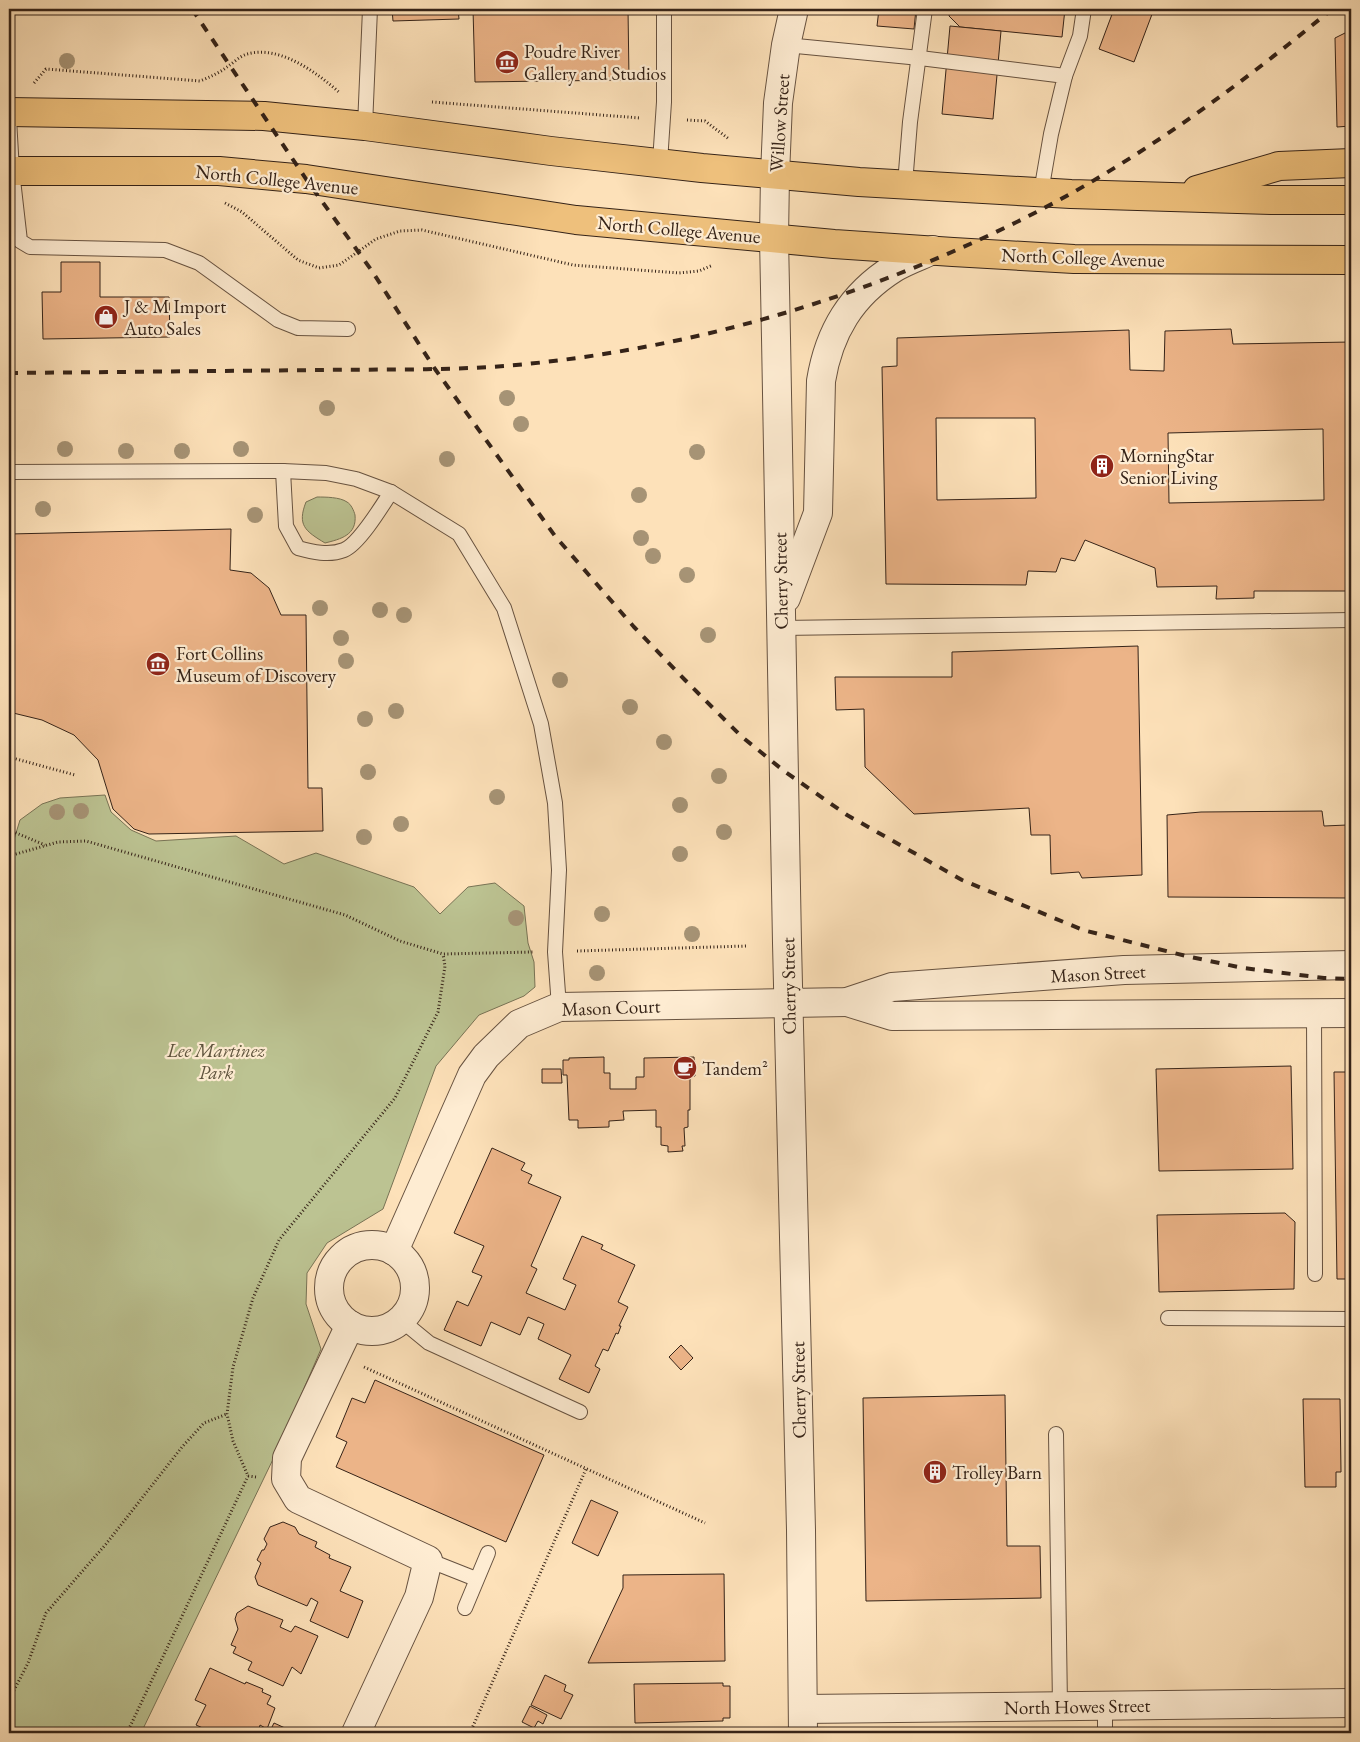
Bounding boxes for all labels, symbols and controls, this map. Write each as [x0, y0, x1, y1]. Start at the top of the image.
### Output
place label: Poudre River Gallery and Studios [524, 39, 666, 86]
museum icon: Poudre River Gallery and Studios [494, 49, 520, 75]
street label: Willow Street [764, 73, 795, 173]
street label: North College Avenue [194, 159, 360, 200]
street label: North College Avenue [596, 210, 761, 249]
street label: North College Avenue [1001, 242, 1165, 273]
place label: J & M Import Auto Sales [122, 294, 226, 341]
shop icon: J & M Import Auto Sales [93, 304, 119, 330]
place label: MorningStar Senior Living [1120, 443, 1218, 490]
building icon: MorningStar Senior Living [1089, 453, 1115, 479]
street label: Cherry Street [767, 532, 794, 630]
place label: Fort Collins Museum of Discovery [176, 641, 337, 688]
museum icon: Fort Collins Museum of Discovery [145, 651, 171, 677]
street label: Cherry Street [775, 937, 802, 1035]
street label: Mason Street [1050, 959, 1146, 988]
street label: Mason Court [561, 993, 661, 1022]
park label: Lee Martinez Park [166, 1038, 265, 1085]
cafe icon: Tandem² [672, 1055, 698, 1081]
place label: Tandem² [702, 1056, 768, 1081]
street label: Cherry Street [785, 1341, 812, 1439]
building icon: Trolley Barn [922, 1459, 948, 1485]
place label: Trolley Barn [952, 1460, 1042, 1485]
street label: North Howes Street [1004, 1693, 1150, 1720]

